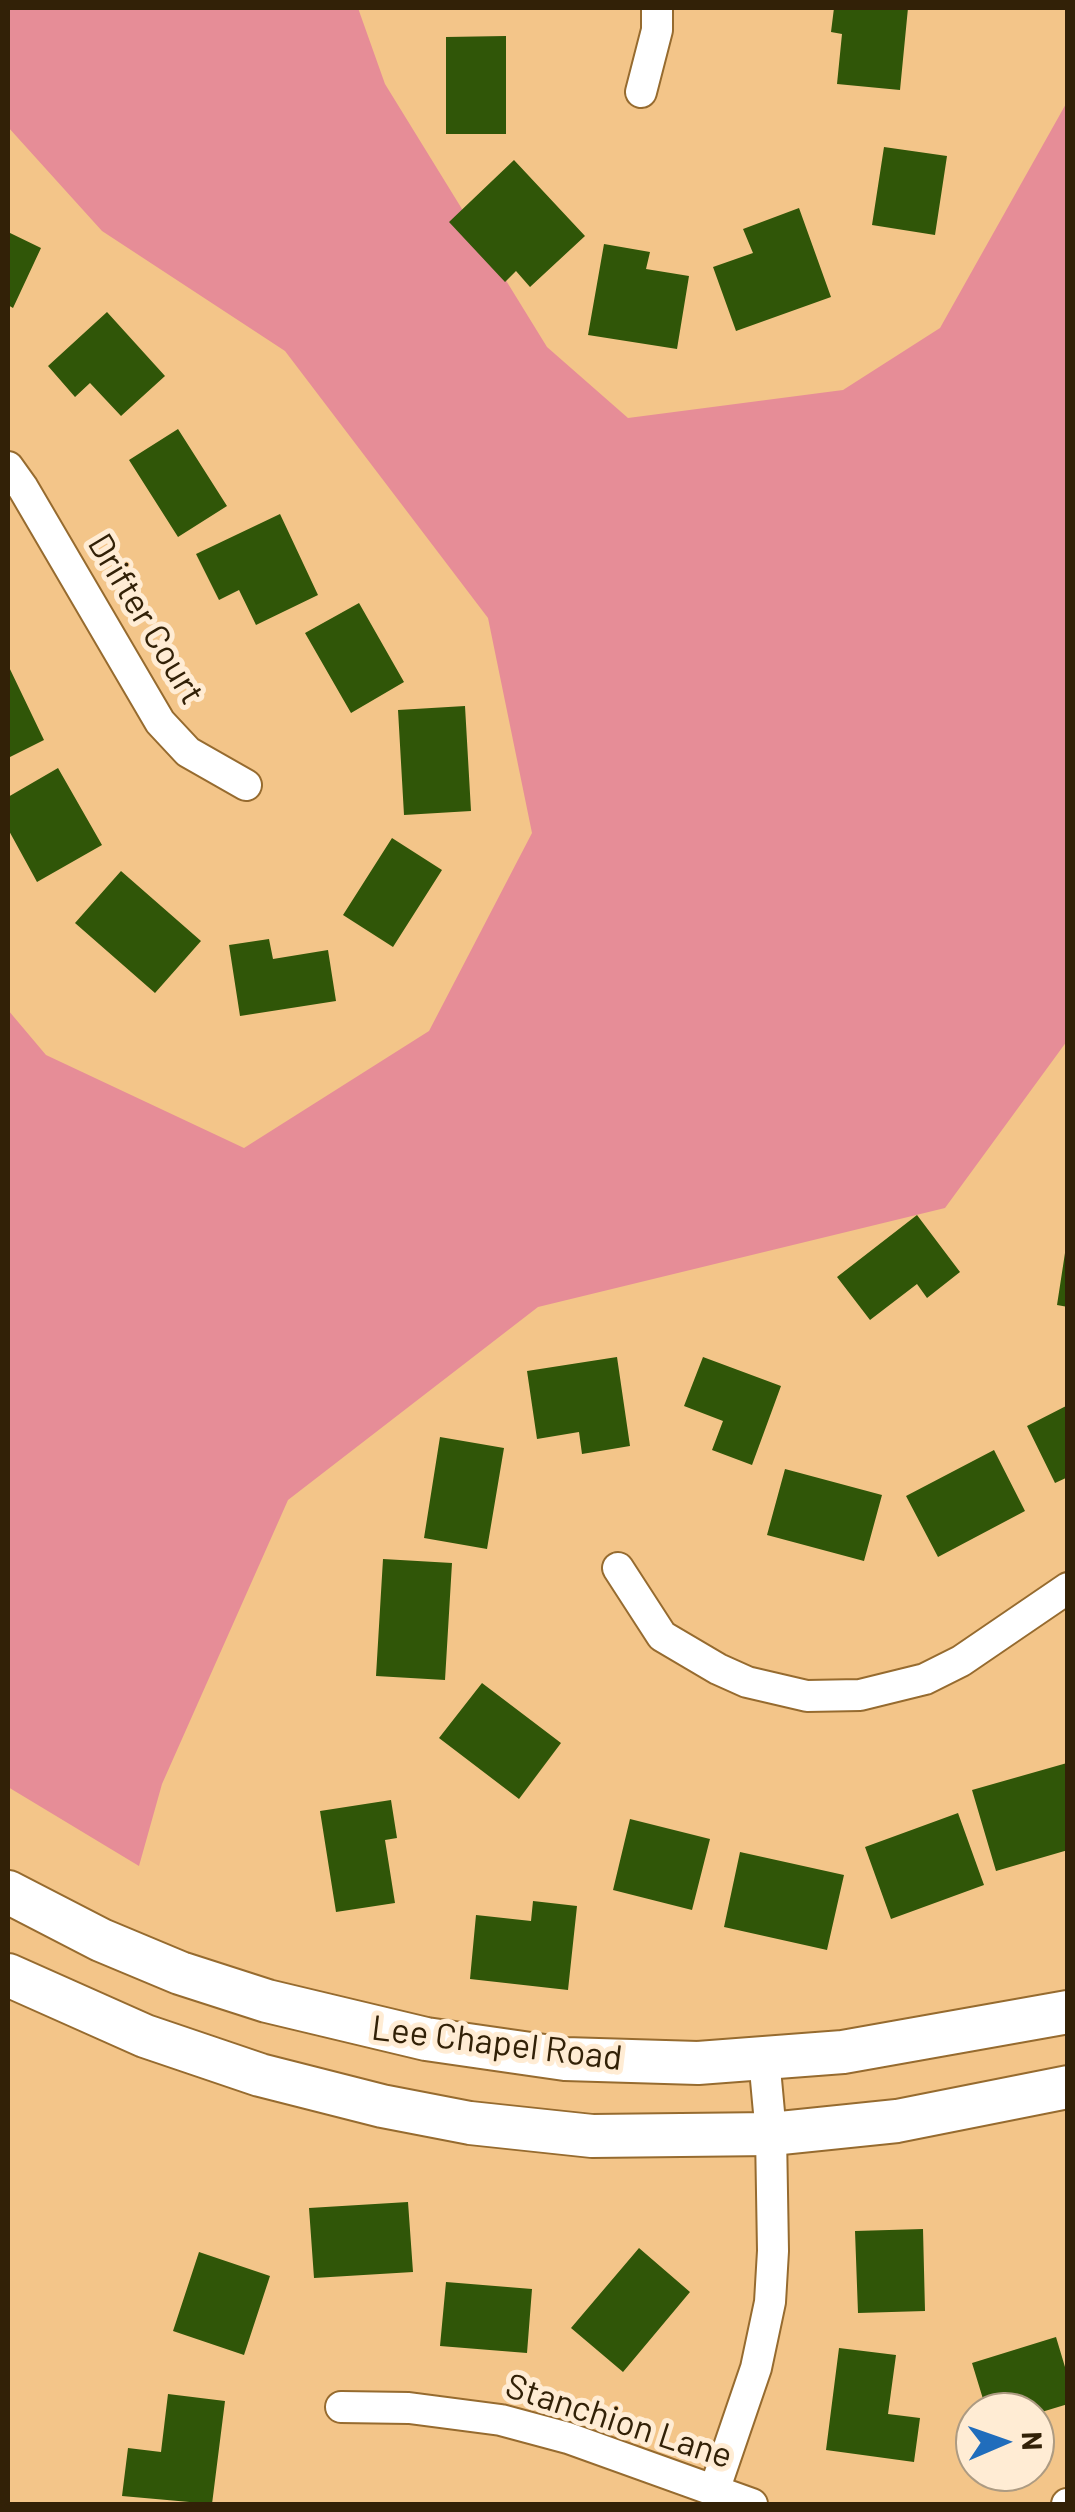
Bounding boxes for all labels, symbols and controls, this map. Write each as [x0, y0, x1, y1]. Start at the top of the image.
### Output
street label: Drifter Court [79, 526, 213, 712]
street label: Lee Chapel Road [369, 2007, 625, 2079]
street label: Stanchion Lane [500, 2365, 738, 2477]
north arrow [955, 2392, 1055, 2492]
text: N [1016, 2431, 1050, 2451]

